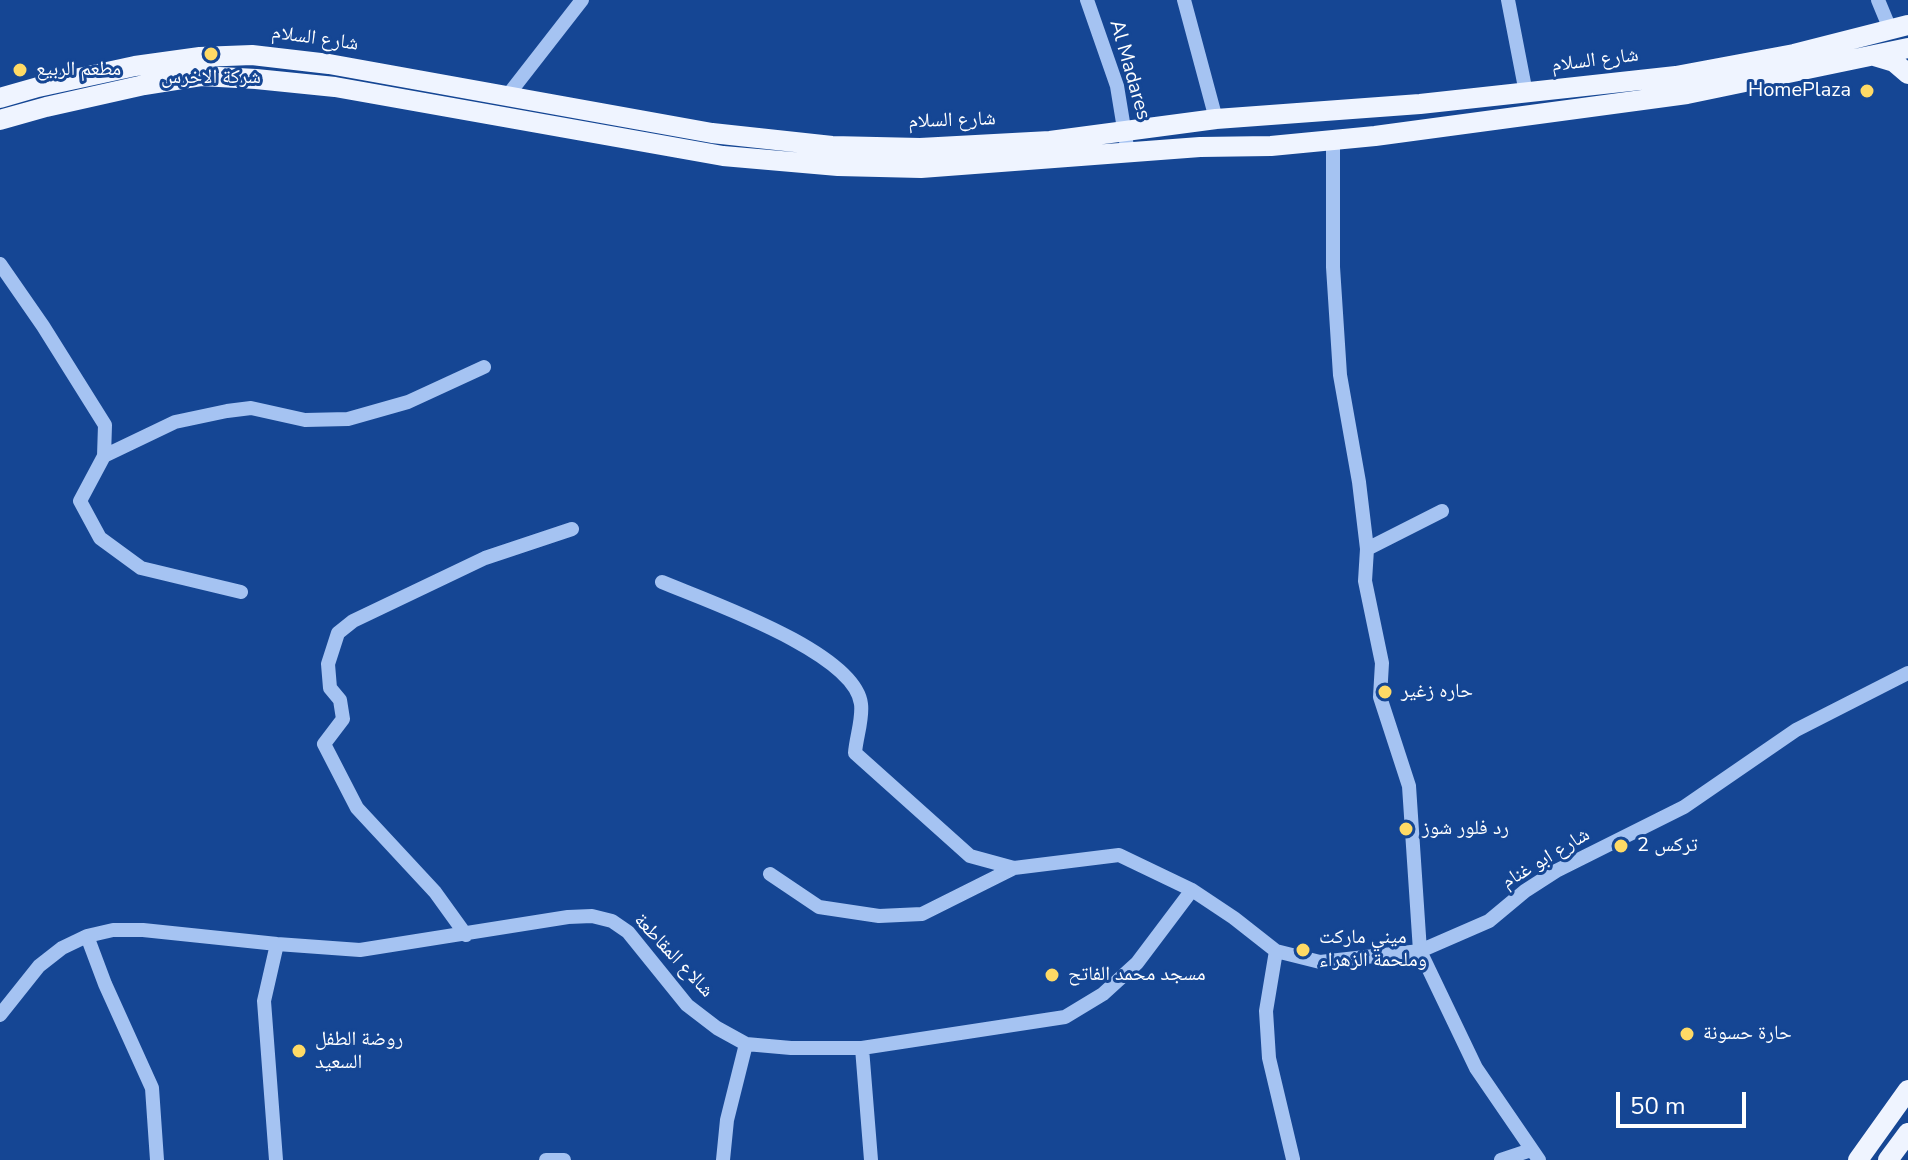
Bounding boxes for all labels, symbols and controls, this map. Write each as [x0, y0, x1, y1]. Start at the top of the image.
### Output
street label: Al Madares [1103, 17, 1155, 123]
street label: شارع السلام [270, 21, 360, 57]
street label: شارع السلام [1550, 44, 1640, 78]
marker: شركة الاخرس [202, 45, 220, 63]
place label: مطعم الربيع [36, 58, 121, 82]
marker: مطعم الربيع [11, 61, 29, 79]
place label: شركة الاخرس [161, 66, 261, 90]
place label: HomePlaza [1748, 79, 1851, 103]
marker: HomePlaza [1858, 82, 1876, 100]
street label: شارع السلام [908, 107, 996, 135]
place label: حاره زغير [1401, 680, 1473, 704]
marker: حاره زغير [1376, 683, 1394, 701]
place label: رد فلور شوز [1422, 817, 1509, 841]
marker: رد فلور شوز [1397, 820, 1415, 838]
street label: شارع ابو غنام [1498, 823, 1594, 895]
place label: تركس 2 [1637, 834, 1698, 858]
marker: تركس 2 [1612, 837, 1630, 855]
street label: شالاع المقاطعة [628, 909, 718, 1003]
place label: ميني ماركت وملحمة الزهراء [1319, 926, 1427, 973]
marker: ميني ماركت وملحمة الزهراء [1294, 941, 1312, 959]
place label: مسجد محمد الفاتح [1068, 963, 1206, 987]
marker: مسجد محمد الفاتح [1043, 966, 1061, 984]
place label: حارة حسونة [1703, 1022, 1792, 1046]
marker: حارة حسونة [1678, 1025, 1696, 1043]
place label: روضة الطفل السعيد [315, 1028, 403, 1075]
marker: روضة الطفل السعيد [290, 1042, 308, 1060]
scale bar [1620, 1076, 1750, 1126]
text: 50 m [1630, 1090, 1686, 1122]

